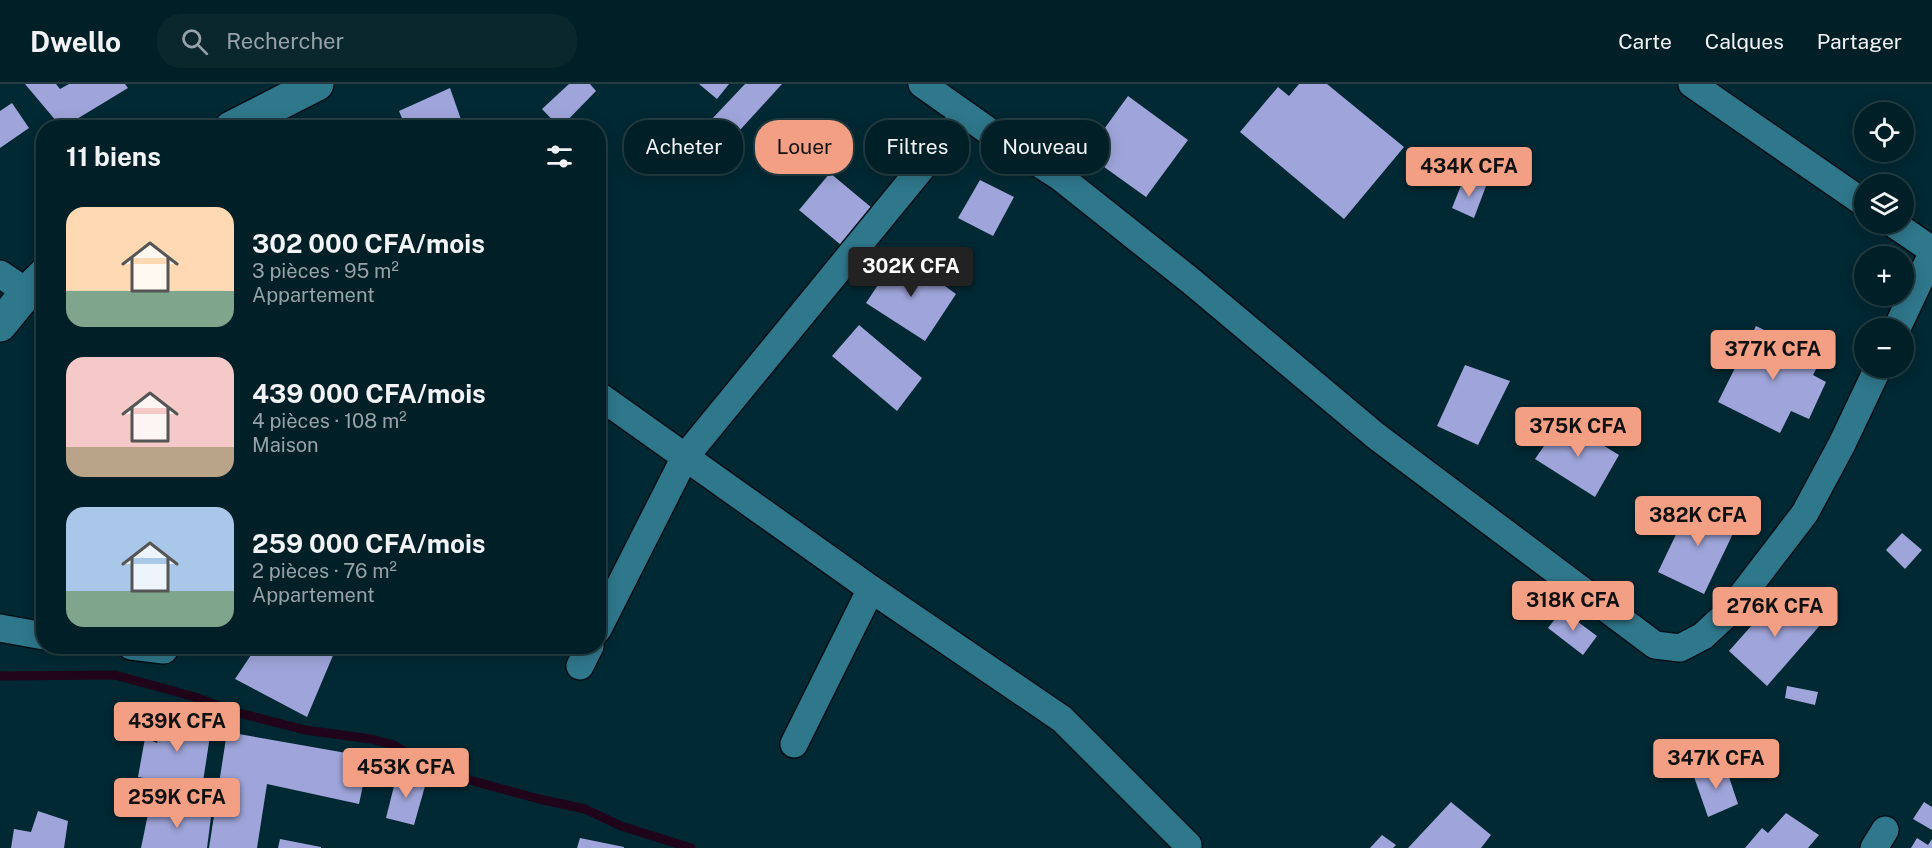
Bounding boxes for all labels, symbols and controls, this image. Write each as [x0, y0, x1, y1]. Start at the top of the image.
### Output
search box [157, 14, 577, 68]
text: Dwello [30, 25, 121, 58]
icon: search [178, 25, 211, 58]
text: Rechercher [226, 28, 344, 54]
text: Carte [1618, 29, 1672, 54]
text: Calques [1705, 29, 1784, 54]
text: Partager [1817, 29, 1902, 54]
map controls [1854, 102, 1914, 378]
button: locate [1854, 102, 1914, 162]
chip: Acheter [624, 120, 743, 174]
chip: Louer [755, 120, 853, 174]
chip: Filtres [865, 120, 969, 174]
chip: Nouveau [981, 120, 1109, 174]
icon: filters [543, 140, 576, 173]
text: 11 biens [66, 141, 161, 172]
pin: 434K CFA [1407, 147, 1531, 198]
text: 434K CFA [1420, 154, 1518, 178]
button: layers [1854, 174, 1914, 234]
text: 302 000 CFA/mois [252, 228, 485, 259]
icon: home [114, 231, 186, 303]
button: + [1854, 246, 1914, 306]
pin: 302K CFA [849, 247, 973, 298]
text: 302K CFA [862, 254, 960, 278]
text: 3 pièces · 95 m² [252, 259, 399, 283]
text: Appartement [252, 283, 375, 307]
button: − [1854, 318, 1914, 378]
pin: 377K CFA [1711, 330, 1835, 381]
text: 377K CFA [1725, 337, 1821, 361]
text: 439 000 CFA/mois [252, 378, 486, 409]
icon: home [114, 381, 186, 453]
pin: 375K CFA [1516, 407, 1640, 458]
text: 4 pièces · 108 m² [252, 409, 407, 433]
text: 375K CFA [1529, 414, 1627, 438]
text: Maison [252, 433, 319, 457]
pin: 382K CFA [1636, 496, 1760, 547]
text: 382K CFA [1649, 503, 1747, 527]
text: 259 000 CFA/mois [252, 528, 486, 559]
icon: home [114, 531, 186, 603]
text: 2 pièces · 76 m² [252, 559, 397, 583]
pin: 318K CFA [1511, 581, 1635, 632]
text: Appartement [252, 583, 375, 607]
pin: 276K CFA [1713, 587, 1837, 638]
text: 318K CFA [1526, 588, 1620, 612]
text: 276K CFA [1727, 594, 1823, 618]
pin: 439K CFA [115, 702, 239, 753]
text: 439K CFA [128, 709, 226, 733]
pin: 347K CFA [1654, 739, 1778, 790]
text: 347K CFA [1667, 746, 1765, 770]
pin: 453K CFA [344, 748, 468, 799]
text: 453K CFA [357, 755, 455, 779]
pin: 259K CFA [115, 778, 239, 829]
text: 259K CFA [128, 785, 226, 809]

